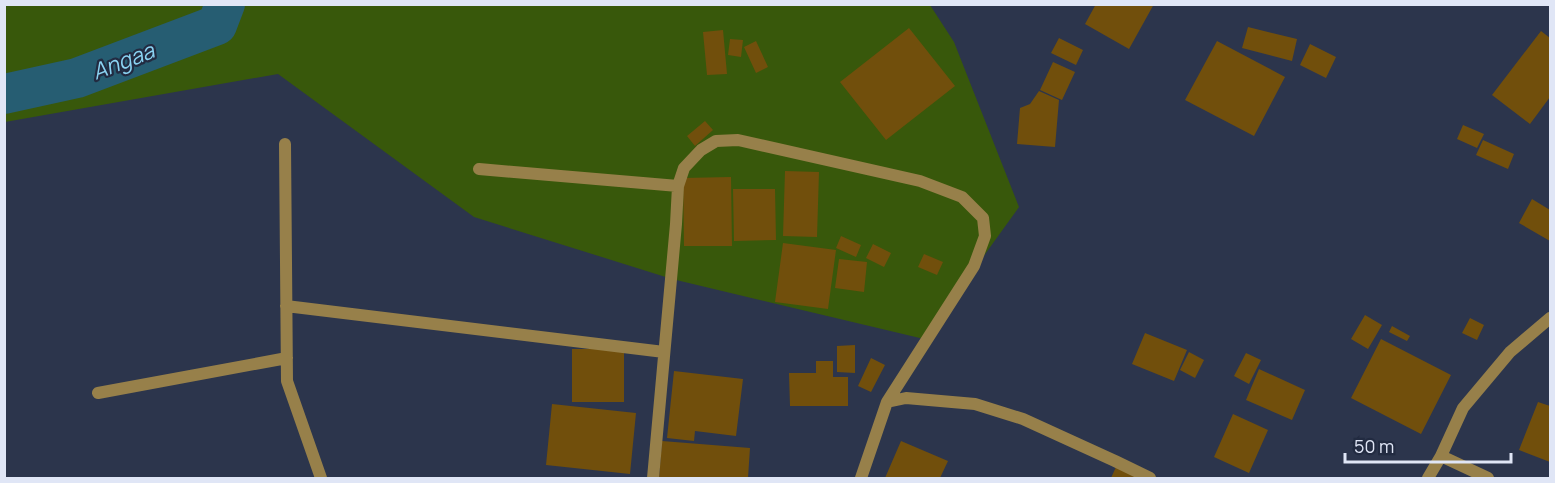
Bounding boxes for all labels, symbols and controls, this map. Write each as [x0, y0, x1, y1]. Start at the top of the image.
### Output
water label: Angaa [88, 35, 160, 87]
scale bar [1345, 426, 1512, 464]
text: 50 m [1354, 434, 1394, 458]

